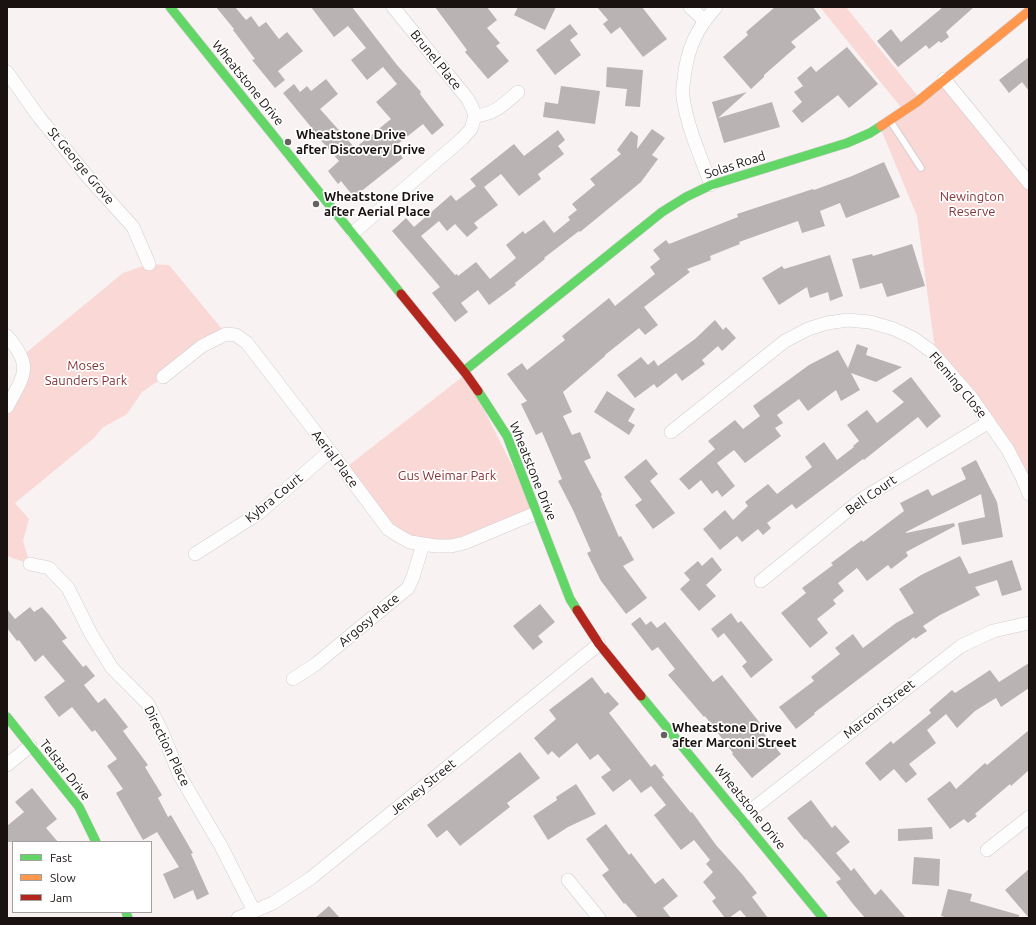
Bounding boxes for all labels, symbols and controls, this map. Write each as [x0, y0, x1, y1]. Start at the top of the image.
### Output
street label: Brunel Place [407, 27, 465, 93]
street label: Wheatstone Drive [209, 37, 287, 129]
street label: St George Grove [44, 124, 118, 208]
place label: Wheatstone Drive after Discovery Drive [296, 127, 425, 158]
marker: Wheatstone Drive after Discovery Drive [283, 137, 293, 147]
street label: Solas Road [703, 148, 767, 182]
place label: Wheatstone Drive after Aerial Place [324, 189, 434, 220]
park label: Newington Reserve [940, 189, 1004, 220]
marker: Wheatstone Drive after Aerial Place [311, 199, 321, 209]
street label: Fleming Close [926, 349, 990, 421]
park label: Moses Saunders Park [45, 358, 127, 389]
street label: Wheatstone Drive [506, 419, 560, 523]
street label: Aerial Place [308, 427, 362, 491]
park label: Gus Weimar Park [398, 468, 496, 484]
street label: Kybra Court [242, 470, 306, 526]
street label: Bell Court [843, 472, 899, 518]
street label: Argosy Place [335, 590, 403, 650]
street label: Marconi Street [840, 676, 918, 742]
street label: Direction Place [141, 703, 193, 789]
place label: Wheatstone Drive after Marconi Street [672, 720, 797, 751]
marker: Wheatstone Drive after Marconi Street [659, 730, 669, 740]
street label: Telstar Drive [36, 736, 94, 804]
street label: Jenvey Street [387, 756, 459, 818]
street label: Wheatstone Drive [711, 761, 789, 853]
legend [12, 841, 152, 913]
text: Fast [50, 851, 72, 864]
text: Slow [50, 871, 76, 884]
text: Jam [50, 891, 72, 904]

